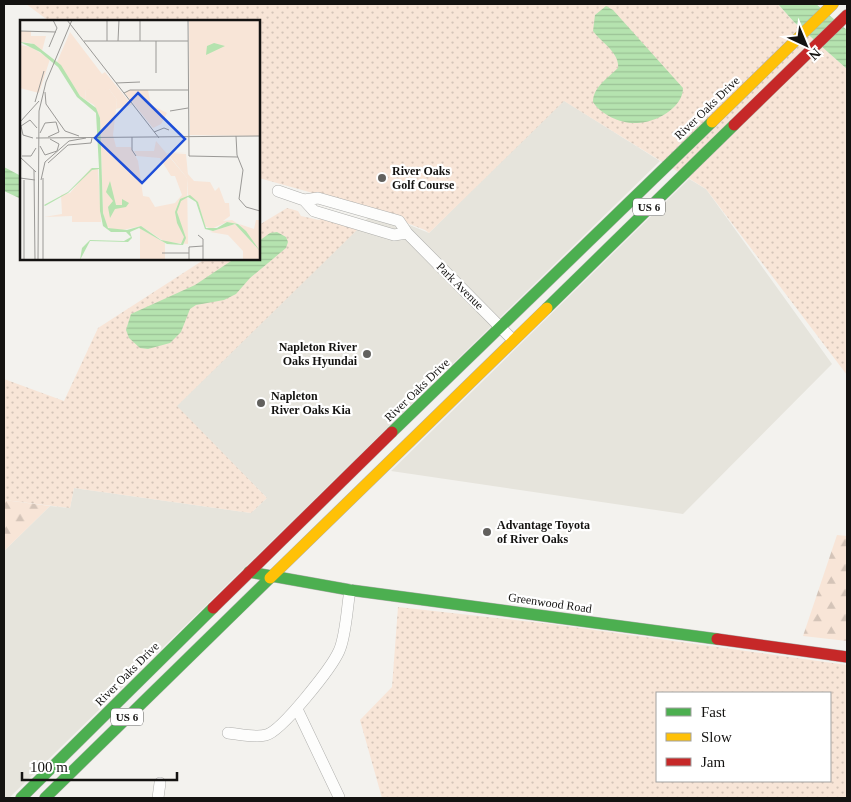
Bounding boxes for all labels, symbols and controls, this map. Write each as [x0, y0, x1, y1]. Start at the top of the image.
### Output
inset map [20, 20, 260, 260]
north arrow [781, 20, 831, 70]
text: N [806, 45, 824, 63]
street label: River Oaks Drive [672, 74, 742, 142]
place label: River Oaks Golf Course [392, 164, 455, 192]
marker: River Oaks Golf Course [376, 172, 388, 184]
road number: US 6 [633, 198, 665, 216]
street label: Park Avenue [434, 260, 486, 312]
place label: Napleton River Oaks Hyundai [279, 340, 358, 368]
marker: Napleton River Oaks Hyundai [361, 348, 373, 360]
street label: River Oaks Drive [382, 356, 452, 424]
place label: Napleton River Oaks Kia [271, 389, 351, 417]
marker: Napleton River Oaks Kia [255, 397, 267, 409]
place label: Advantage Toyota of River Oaks [497, 518, 590, 546]
marker: Advantage Toyota of River Oaks [481, 526, 493, 538]
street label: Greenwood Road [507, 590, 593, 616]
street label: River Oaks Drive [92, 639, 162, 709]
legend [656, 692, 831, 782]
text: Fast [701, 704, 727, 720]
road number: US 6 [111, 709, 143, 726]
text: Slow [701, 729, 732, 745]
scale bar [22, 750, 178, 782]
text: Jam [701, 754, 725, 770]
text: 100 m [30, 759, 68, 775]

